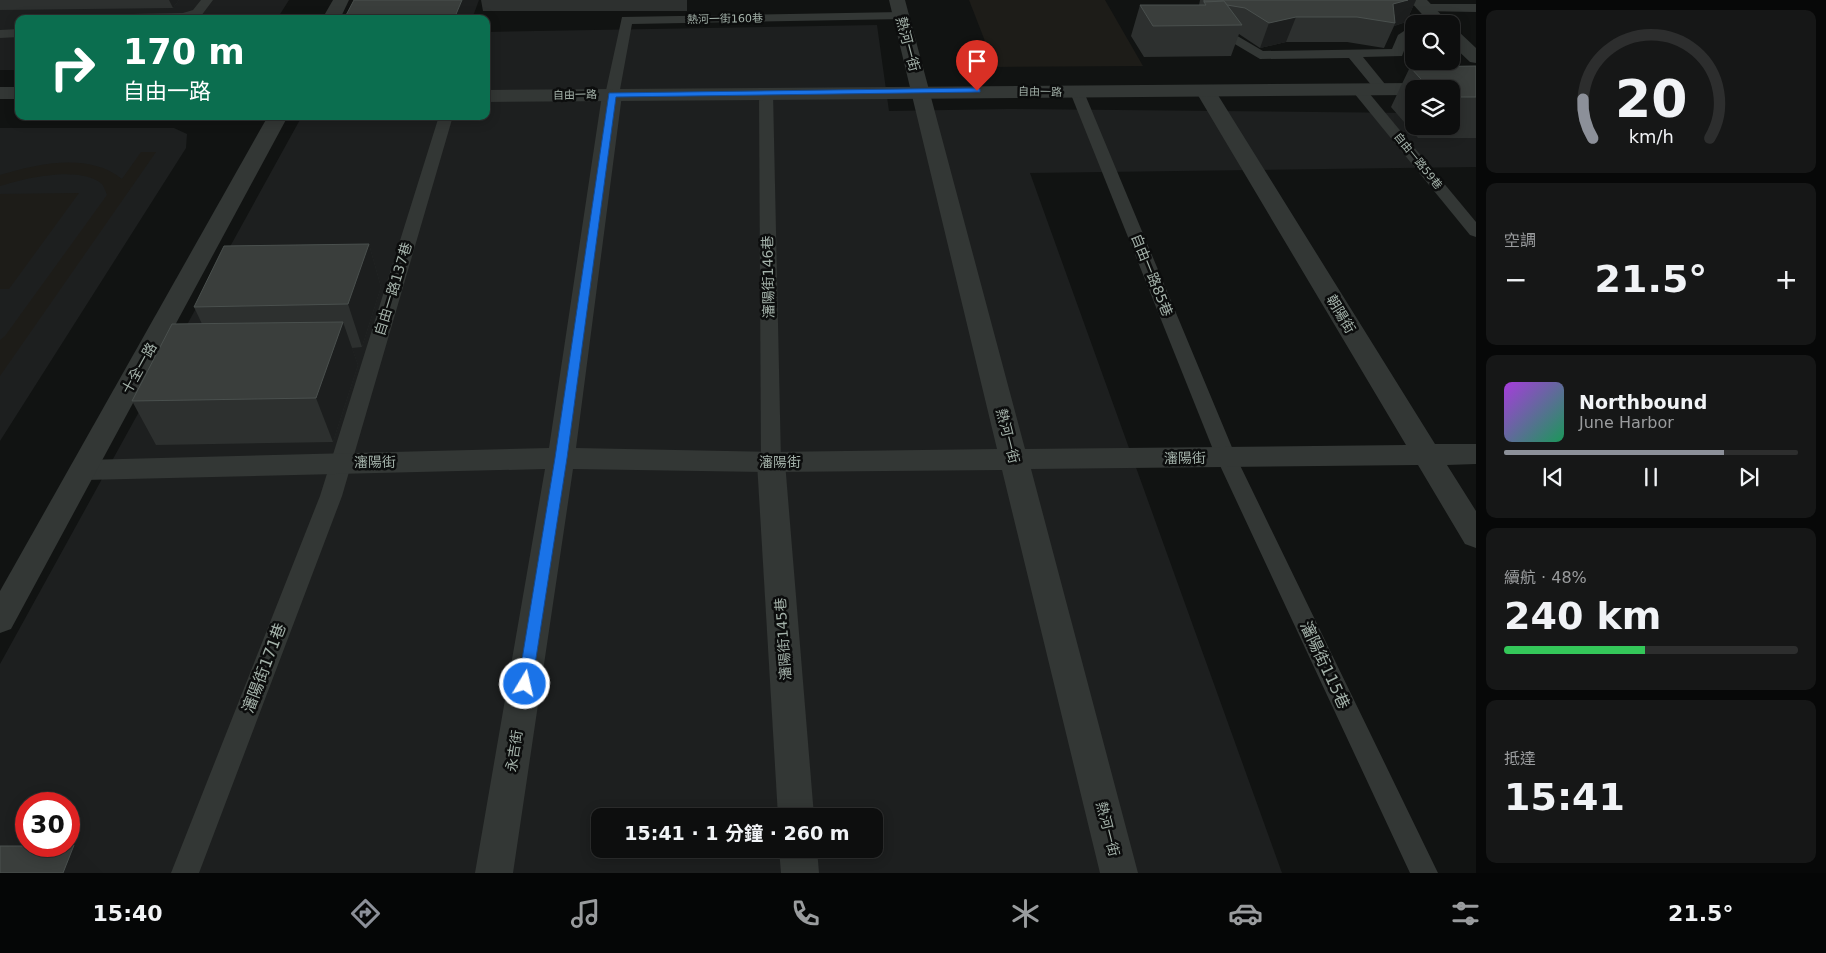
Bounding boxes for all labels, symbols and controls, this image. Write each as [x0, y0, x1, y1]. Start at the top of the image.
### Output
street label: 熱河一街160巷 [687, 12, 763, 26]
street label: 熱河一街 [893, 15, 923, 73]
map controls [1405, 15, 1460, 135]
button: search [1405, 15, 1460, 70]
text: 170 m [123, 32, 245, 72]
icon: right [40, 35, 105, 100]
pin [956, 40, 998, 91]
icon: arrive [963, 47, 991, 75]
text: 20 [1615, 69, 1687, 129]
text: 自由一路 [123, 79, 211, 104]
button: layers [1405, 80, 1460, 135]
street label: 自由一路 [1018, 85, 1062, 99]
street label: 自由一路 [553, 88, 597, 102]
text: km/h [1628, 126, 1674, 147]
street label: 自由一路59巷 [1391, 130, 1445, 192]
street label: 自由一路85巷 [1128, 231, 1176, 319]
text: 空調 [1504, 231, 1536, 250]
street label: 瀋陽街146巷 [759, 235, 777, 319]
street label: 自由一路137巷 [371, 240, 415, 338]
text: 21.5° [1595, 257, 1707, 301]
text: − [1504, 263, 1527, 296]
text: + [1775, 263, 1798, 296]
street label: 朝陽街 [1323, 292, 1359, 336]
street label: 十全一路 [118, 340, 160, 396]
text: Northbound [1579, 391, 1707, 413]
street label: 熱河一街 [993, 407, 1023, 465]
text: June Harbor [1579, 413, 1674, 432]
street label: 瀋陽街 [1164, 450, 1206, 466]
street label: 瀋陽街 [354, 454, 396, 470]
street label: 瀋陽街 [759, 454, 801, 470]
icon: previous [1539, 463, 1567, 491]
icon: pause [1637, 463, 1665, 491]
icon: next [1735, 463, 1763, 491]
text: 續航 · 48% [1504, 568, 1587, 587]
text: 240 km [1504, 594, 1661, 638]
street label: 瀋陽街145巷 [772, 597, 794, 681]
street label: 瀋陽街115巷 [1296, 618, 1354, 712]
street label: 瀋陽街171巷 [238, 620, 290, 716]
position arrow [498, 657, 550, 709]
street label: 永吉街 [503, 729, 525, 773]
text: 抵達 [1504, 749, 1536, 768]
text: 15:41 [1504, 775, 1625, 819]
speed limit sign: 30 [15, 792, 80, 857]
street label: 熱河一街 [1093, 800, 1123, 858]
text: 15:41 · 1 分鐘 · 260 m [624, 822, 850, 844]
icon: directions [348, 896, 383, 931]
icon: music [568, 896, 603, 931]
icon: phone [788, 896, 823, 931]
icon: climate [1008, 896, 1043, 931]
icon: car [1228, 896, 1263, 931]
icon: filters [1448, 896, 1483, 931]
text: 15:40 [93, 901, 163, 926]
text: 21.5° [1668, 901, 1733, 926]

